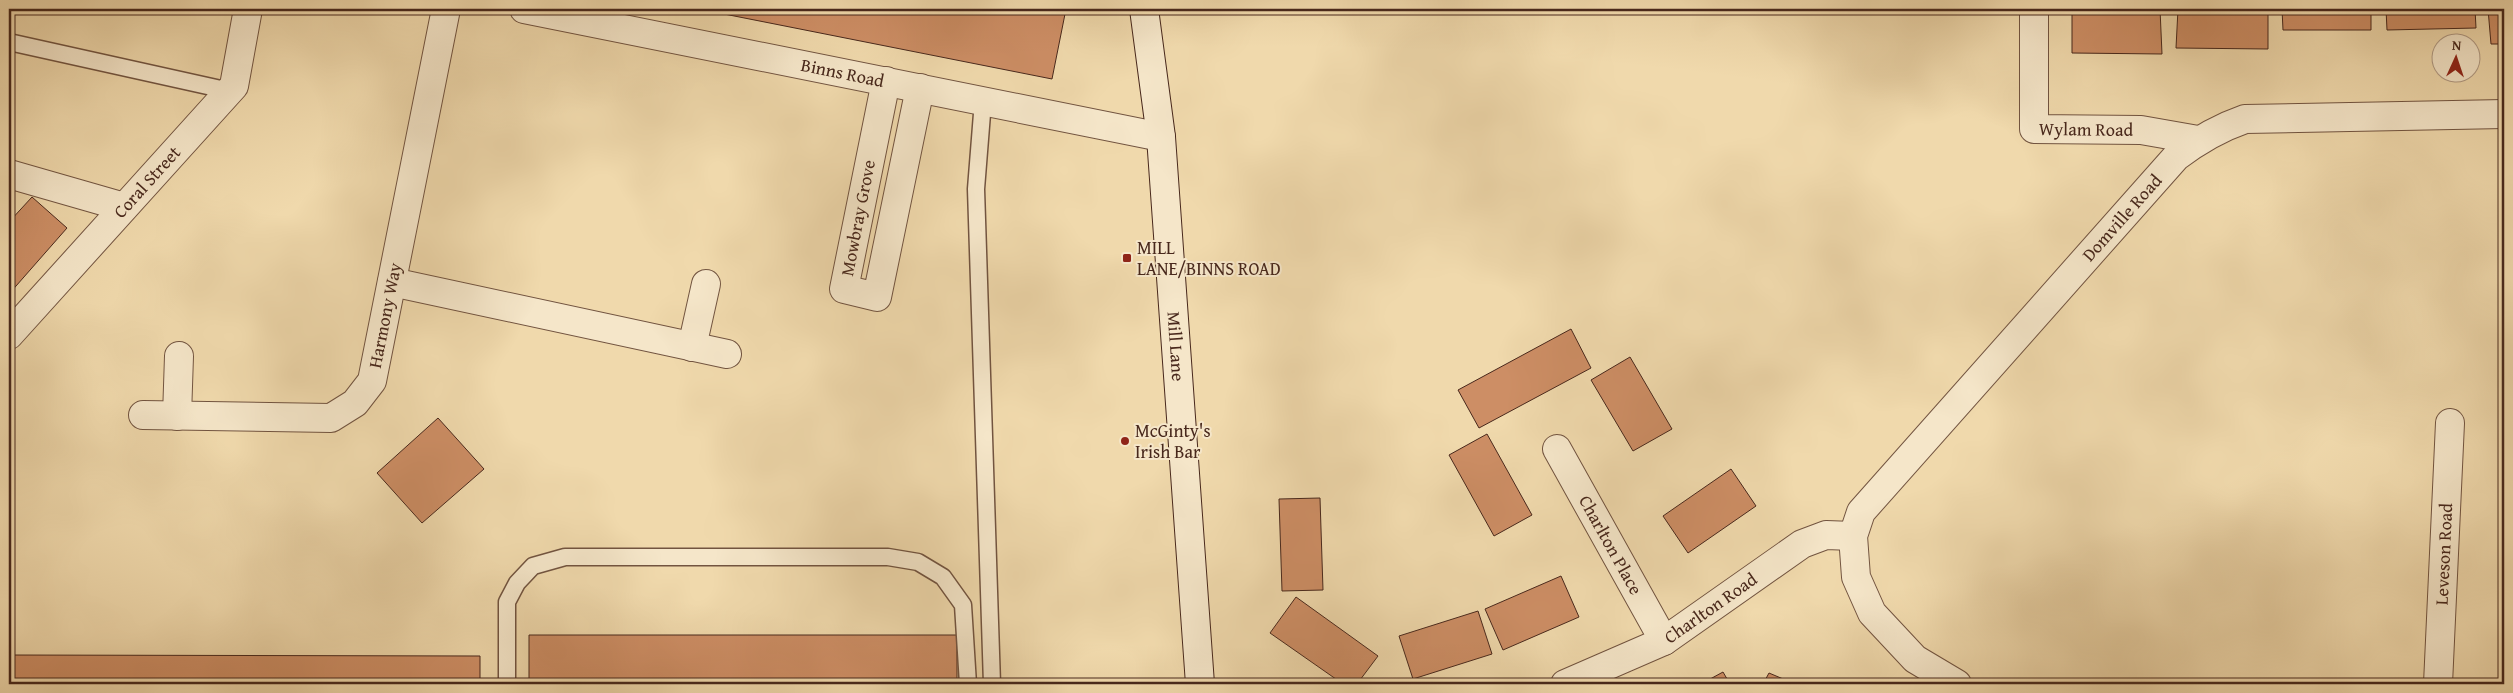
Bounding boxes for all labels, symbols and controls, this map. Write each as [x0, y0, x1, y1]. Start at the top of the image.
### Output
north arrow [2430, 32, 2480, 82]
text: N [2451, 35, 2463, 55]
street label: Binns Road [799, 51, 887, 94]
street label: Wylam Road [2039, 115, 2134, 143]
street label: Coral Street [107, 139, 187, 224]
street label: Mowbray Grove [833, 157, 882, 278]
street label: Domville Road [2075, 167, 2168, 267]
place label: MILL LANE/BINNS ROAD [1137, 234, 1281, 282]
marker: MILL LANE/BINNS ROAD [1121, 252, 1133, 264]
street label: Harmony Way [361, 260, 408, 370]
street label: Mill Lane [1160, 311, 1192, 382]
place label: McGinty's Irish Bar [1135, 417, 1211, 465]
marker: McGinty's Irish Bar [1119, 435, 1131, 447]
street label: Charlton Place [1572, 490, 1650, 600]
street label: Leveson Road [2428, 502, 2459, 606]
street label: Charlton Road [1658, 565, 1763, 650]

